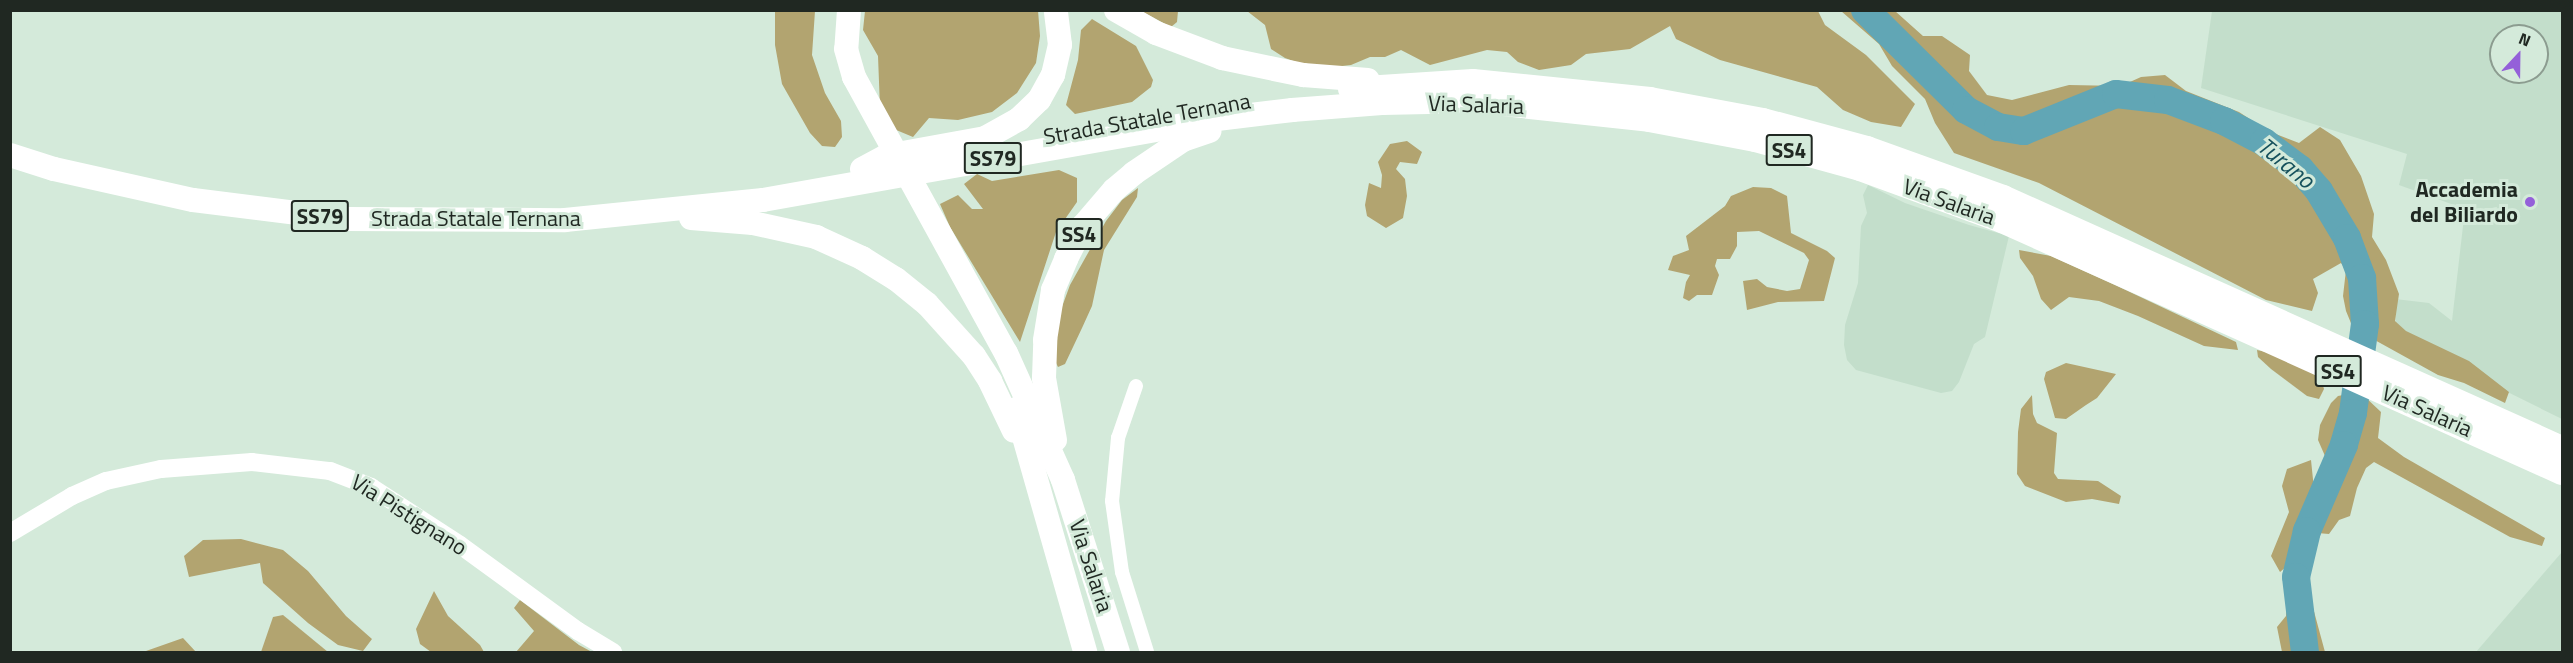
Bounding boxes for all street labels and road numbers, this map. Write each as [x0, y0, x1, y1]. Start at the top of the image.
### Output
street label: Strada Statale Ternana [1041, 88, 1253, 150]
street label: Via Salaria [1428, 90, 1524, 120]
road number: SS4 [1765, 132, 1813, 168]
road number: SS79 [963, 140, 1023, 176]
street label: Via Salaria [1899, 173, 1999, 231]
road number: SS79 [290, 198, 350, 234]
street label: Strada Statale Ternana [371, 206, 581, 232]
road number: SS4 [1055, 216, 1103, 252]
road number: SS4 [2314, 353, 2362, 389]
street label: Via Salaria [2378, 379, 2476, 443]
street label: Via Pistignano [346, 469, 472, 561]
street label: Via Salaria [1064, 516, 1118, 616]

